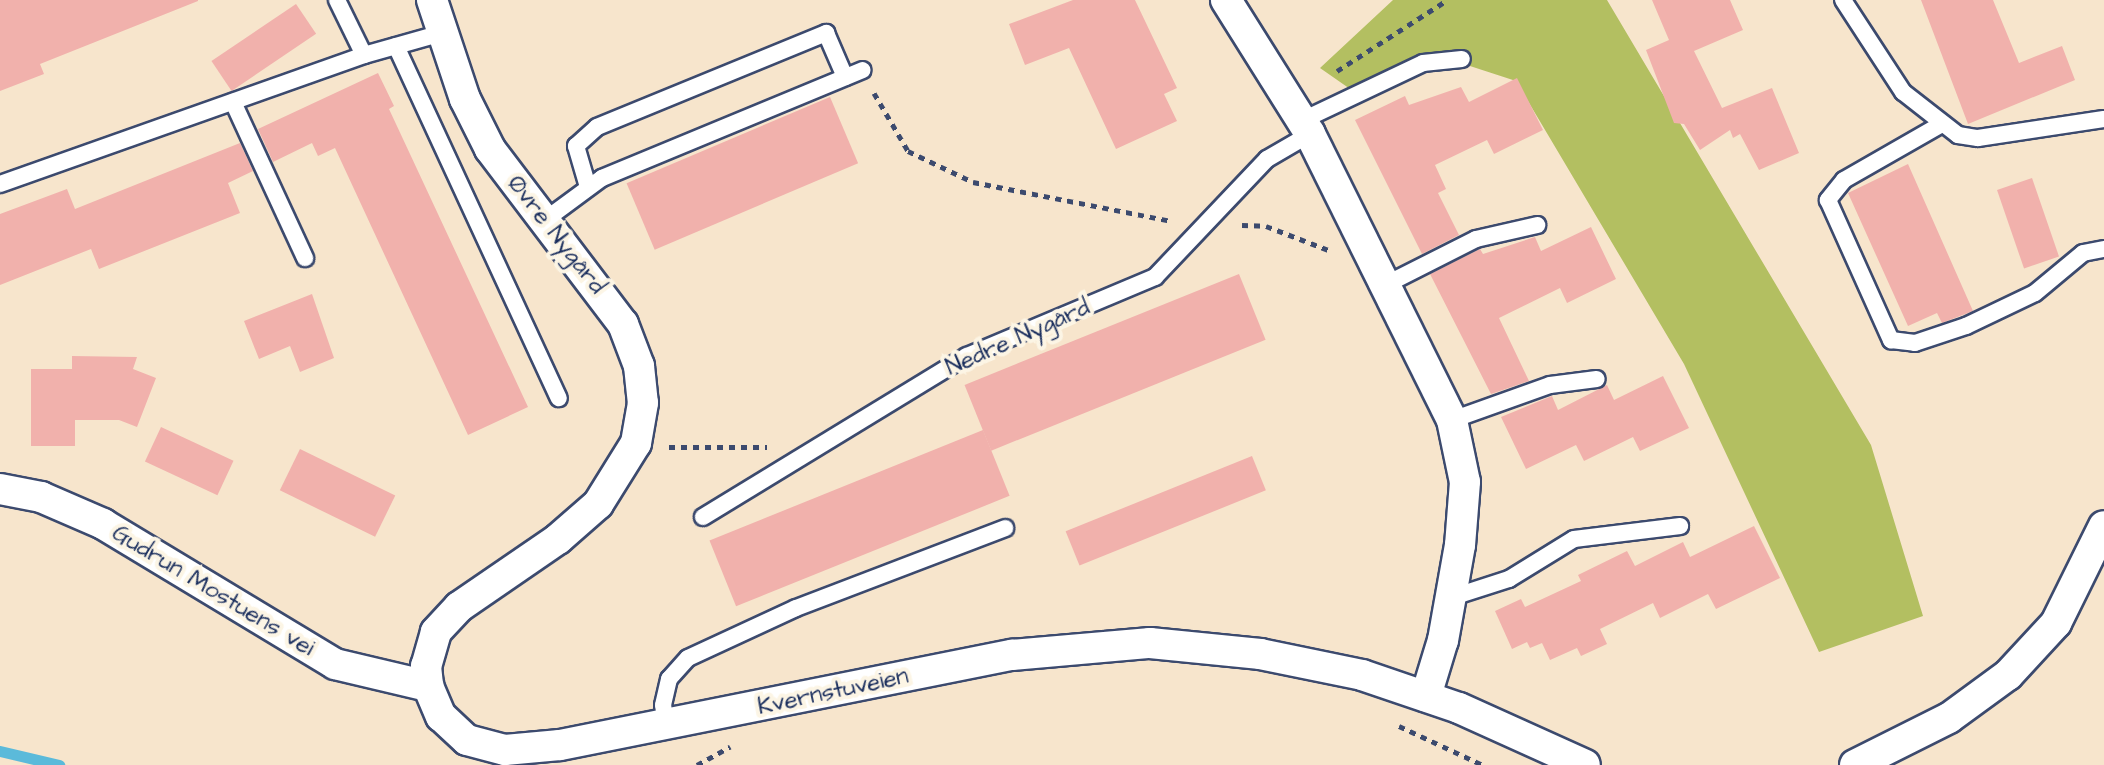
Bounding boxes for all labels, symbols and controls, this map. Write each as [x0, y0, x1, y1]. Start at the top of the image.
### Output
street label: Øvre Nygård [501, 170, 611, 300]
street label: Nedre Nygård [942, 293, 1094, 383]
street label: Gudrun Mostuens vei [107, 519, 319, 663]
street label: Kvernstuveien [755, 662, 911, 722]

